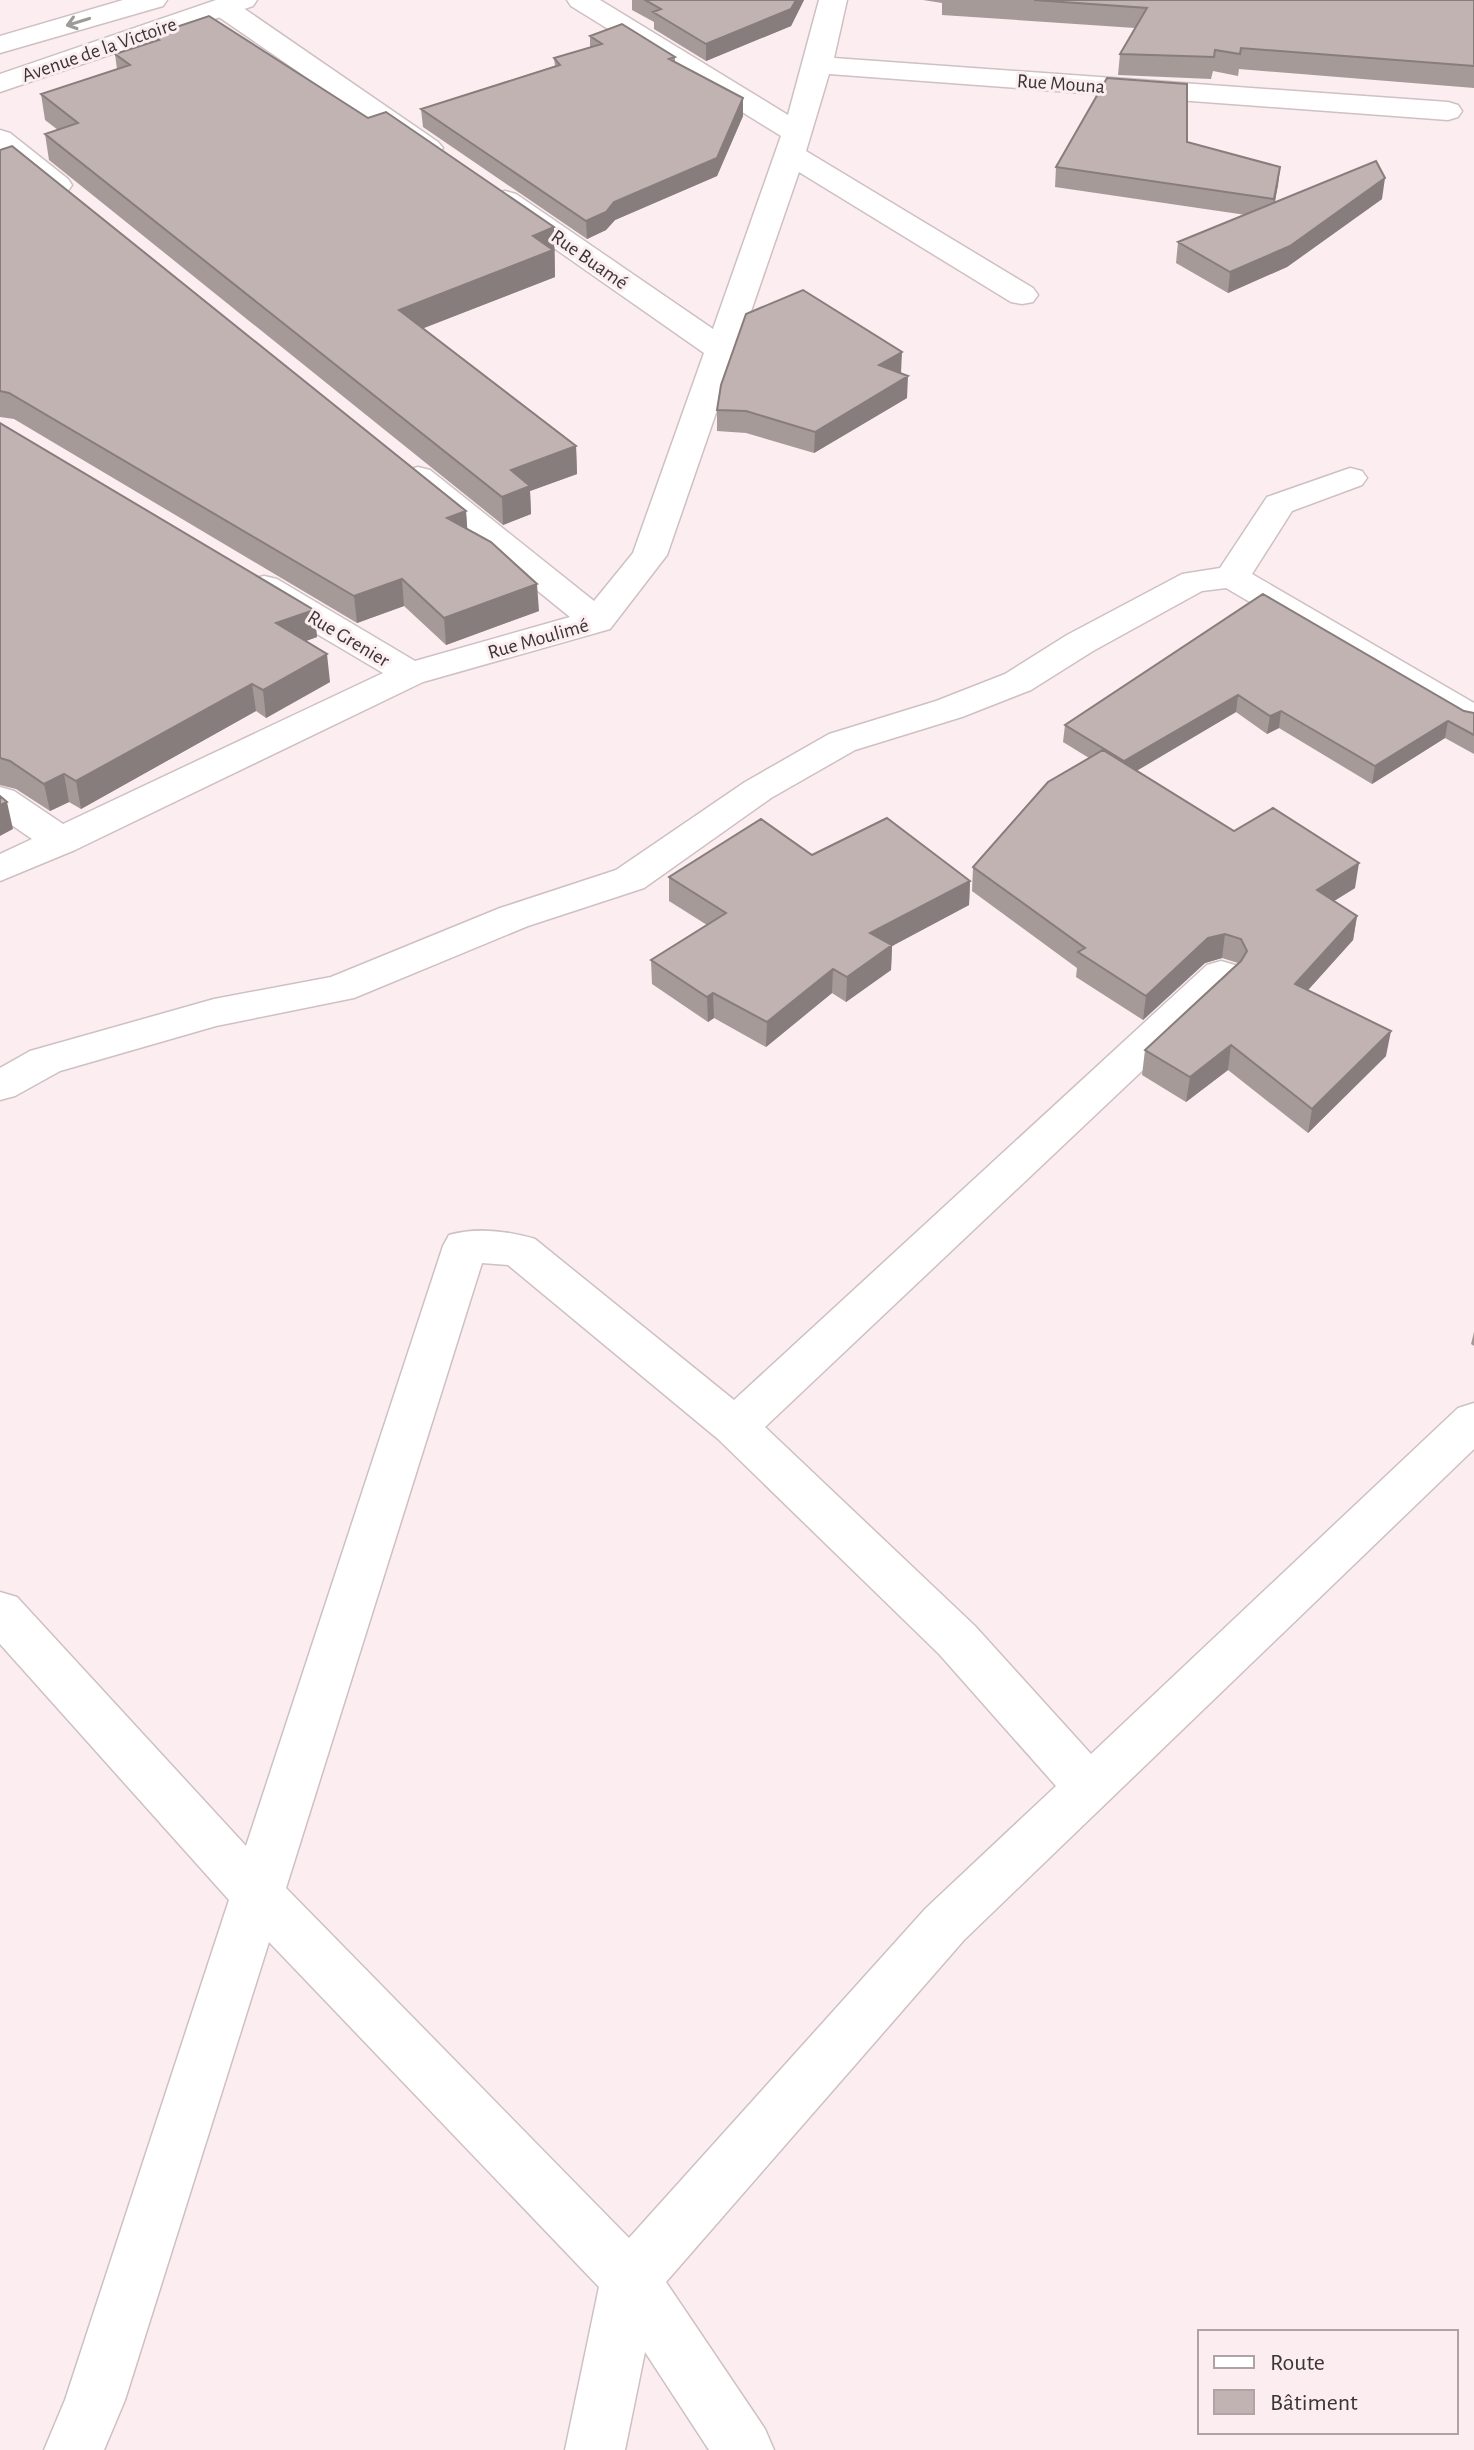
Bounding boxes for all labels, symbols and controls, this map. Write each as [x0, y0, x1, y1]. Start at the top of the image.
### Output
street label: Avenue de la Victoire [19, 14, 179, 86]
one-way arrow [66, 15, 92, 30]
street label: Rue Mouna [1016, 71, 1106, 97]
street label: Rue Buamé [547, 226, 631, 293]
street label: Rue Grenier [304, 607, 393, 671]
street label: Rue Moulimé [486, 615, 591, 663]
legend [1198, 2330, 1458, 2434]
text: Route [1270, 2351, 1325, 2375]
text: Bâtiment [1270, 2391, 1358, 2415]

